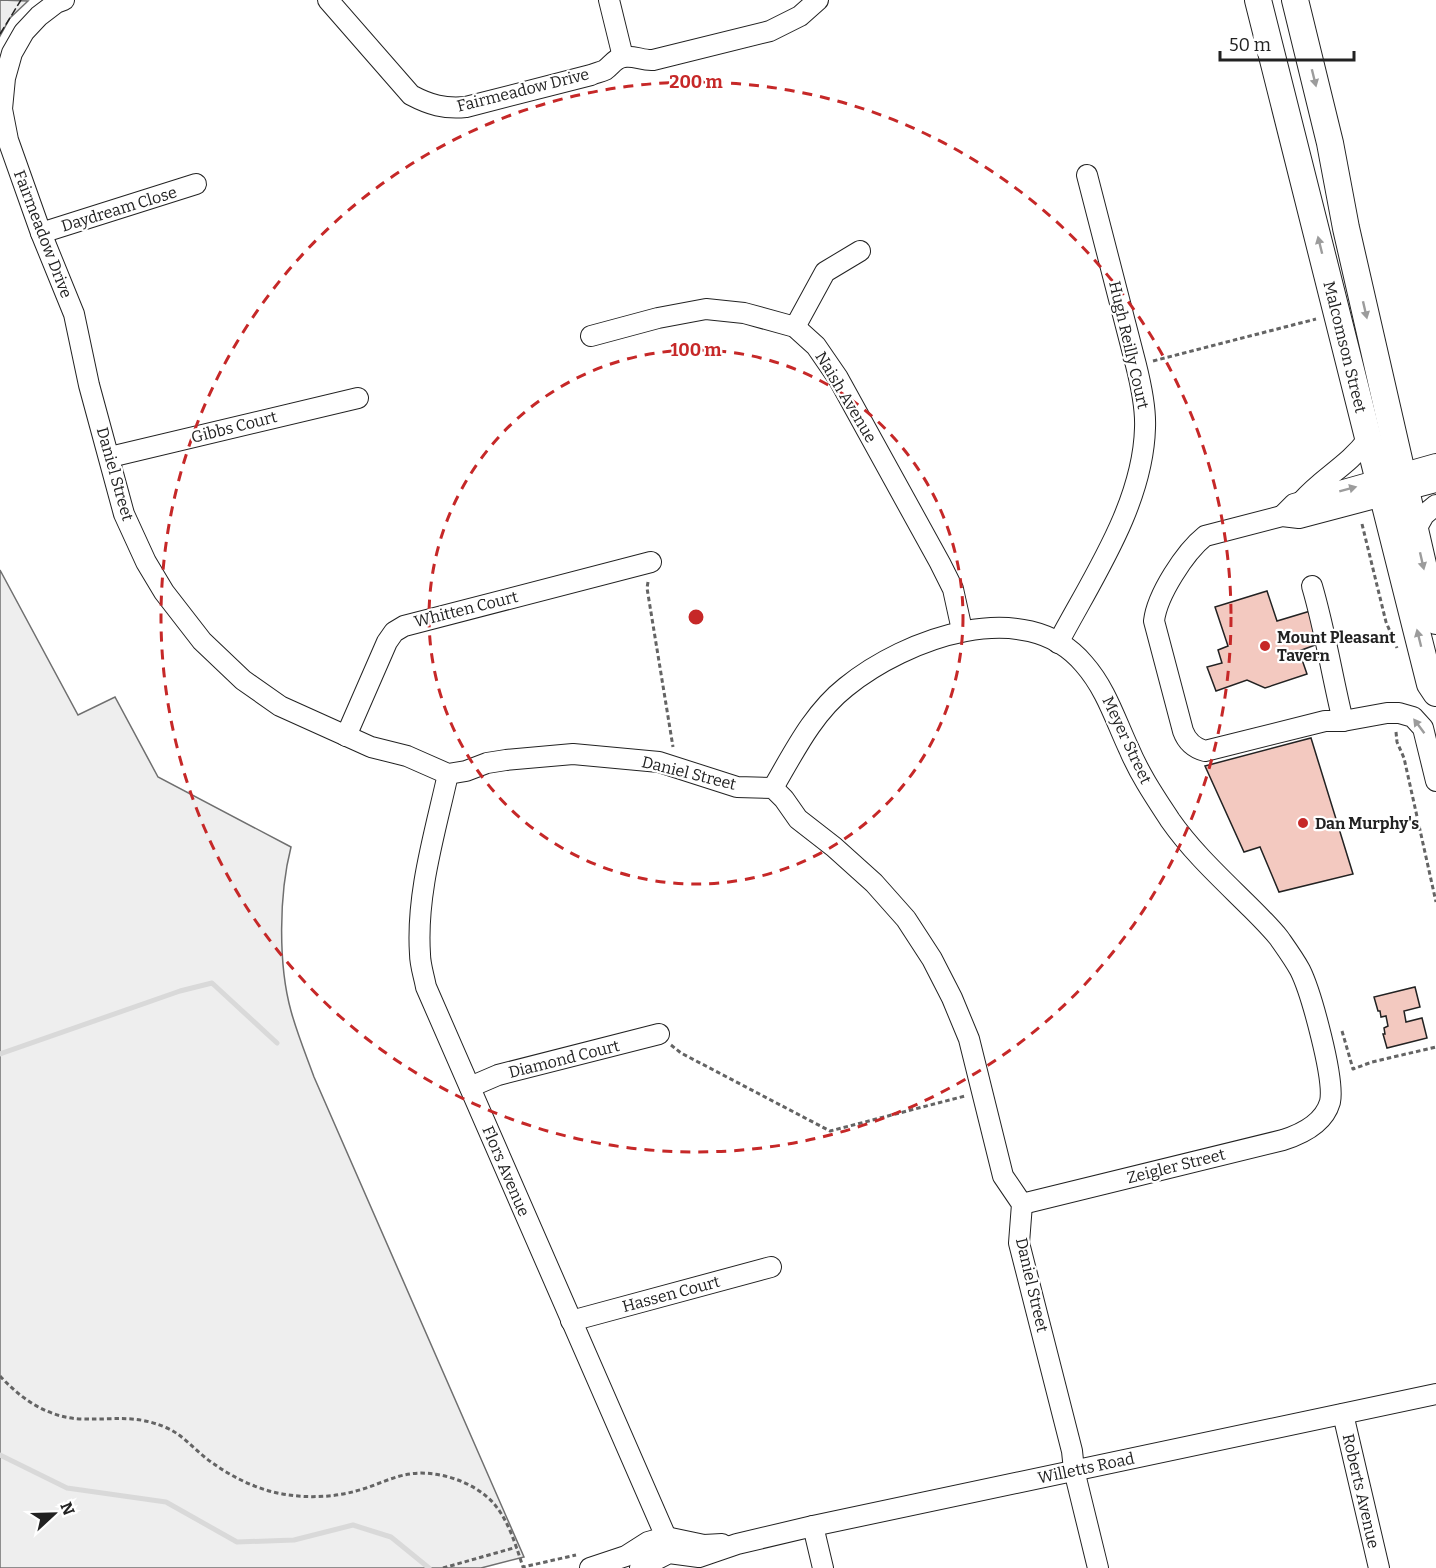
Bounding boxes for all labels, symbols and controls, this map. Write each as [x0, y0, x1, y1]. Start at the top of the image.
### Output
scale bar [1220, 24, 1354, 62]
text: 50 m [1229, 34, 1271, 56]
street label: Fairmeadow Drive [455, 64, 591, 116]
one-way arrow [1310, 69, 1320, 87]
text: 200 m [669, 71, 723, 93]
street label: Fairmeadow Drive [10, 167, 76, 301]
street label: Daydream Close [59, 182, 179, 236]
one-way arrow [1314, 236, 1324, 254]
street label: Hugh Reilly Court [1105, 279, 1153, 411]
street label: Malcomson Street [1319, 279, 1371, 415]
one-way arrow [1360, 300, 1370, 319]
text: 100 m [670, 339, 722, 361]
street label: Naish Avenue [811, 348, 881, 446]
street label: Gibbs Court [189, 407, 279, 447]
street label: Daniel Street [93, 425, 137, 523]
one-way arrow [1339, 484, 1357, 493]
one-way arrow [1417, 552, 1427, 570]
street label: Whitten Court [412, 587, 520, 631]
centre of rings [686, 607, 706, 627]
place label: Mount Pleasant Tavern [1277, 628, 1396, 665]
one-way arrow [1413, 628, 1423, 647]
marker: Mount Pleasant Tavern [1258, 639, 1272, 653]
street label: Meyer Street [1098, 693, 1156, 787]
one-way arrow [1413, 718, 1425, 734]
street label: Daniel Street [640, 752, 738, 794]
place label: Dan Murphy's [1315, 814, 1419, 833]
marker: Dan Murphy's [1296, 816, 1310, 830]
street label: Diamond Court [507, 1036, 622, 1082]
street label: Flors Avenue [478, 1123, 534, 1219]
street label: Zeigler Street [1125, 1145, 1227, 1187]
street label: Daniel Street [1012, 1236, 1052, 1334]
street label: Hassen Court [620, 1272, 722, 1316]
street label: Roberts Avenue [1339, 1432, 1383, 1550]
street label: Willetts Road [1036, 1448, 1137, 1488]
north arrow [24, 1484, 84, 1544]
text: N [56, 1499, 79, 1518]

